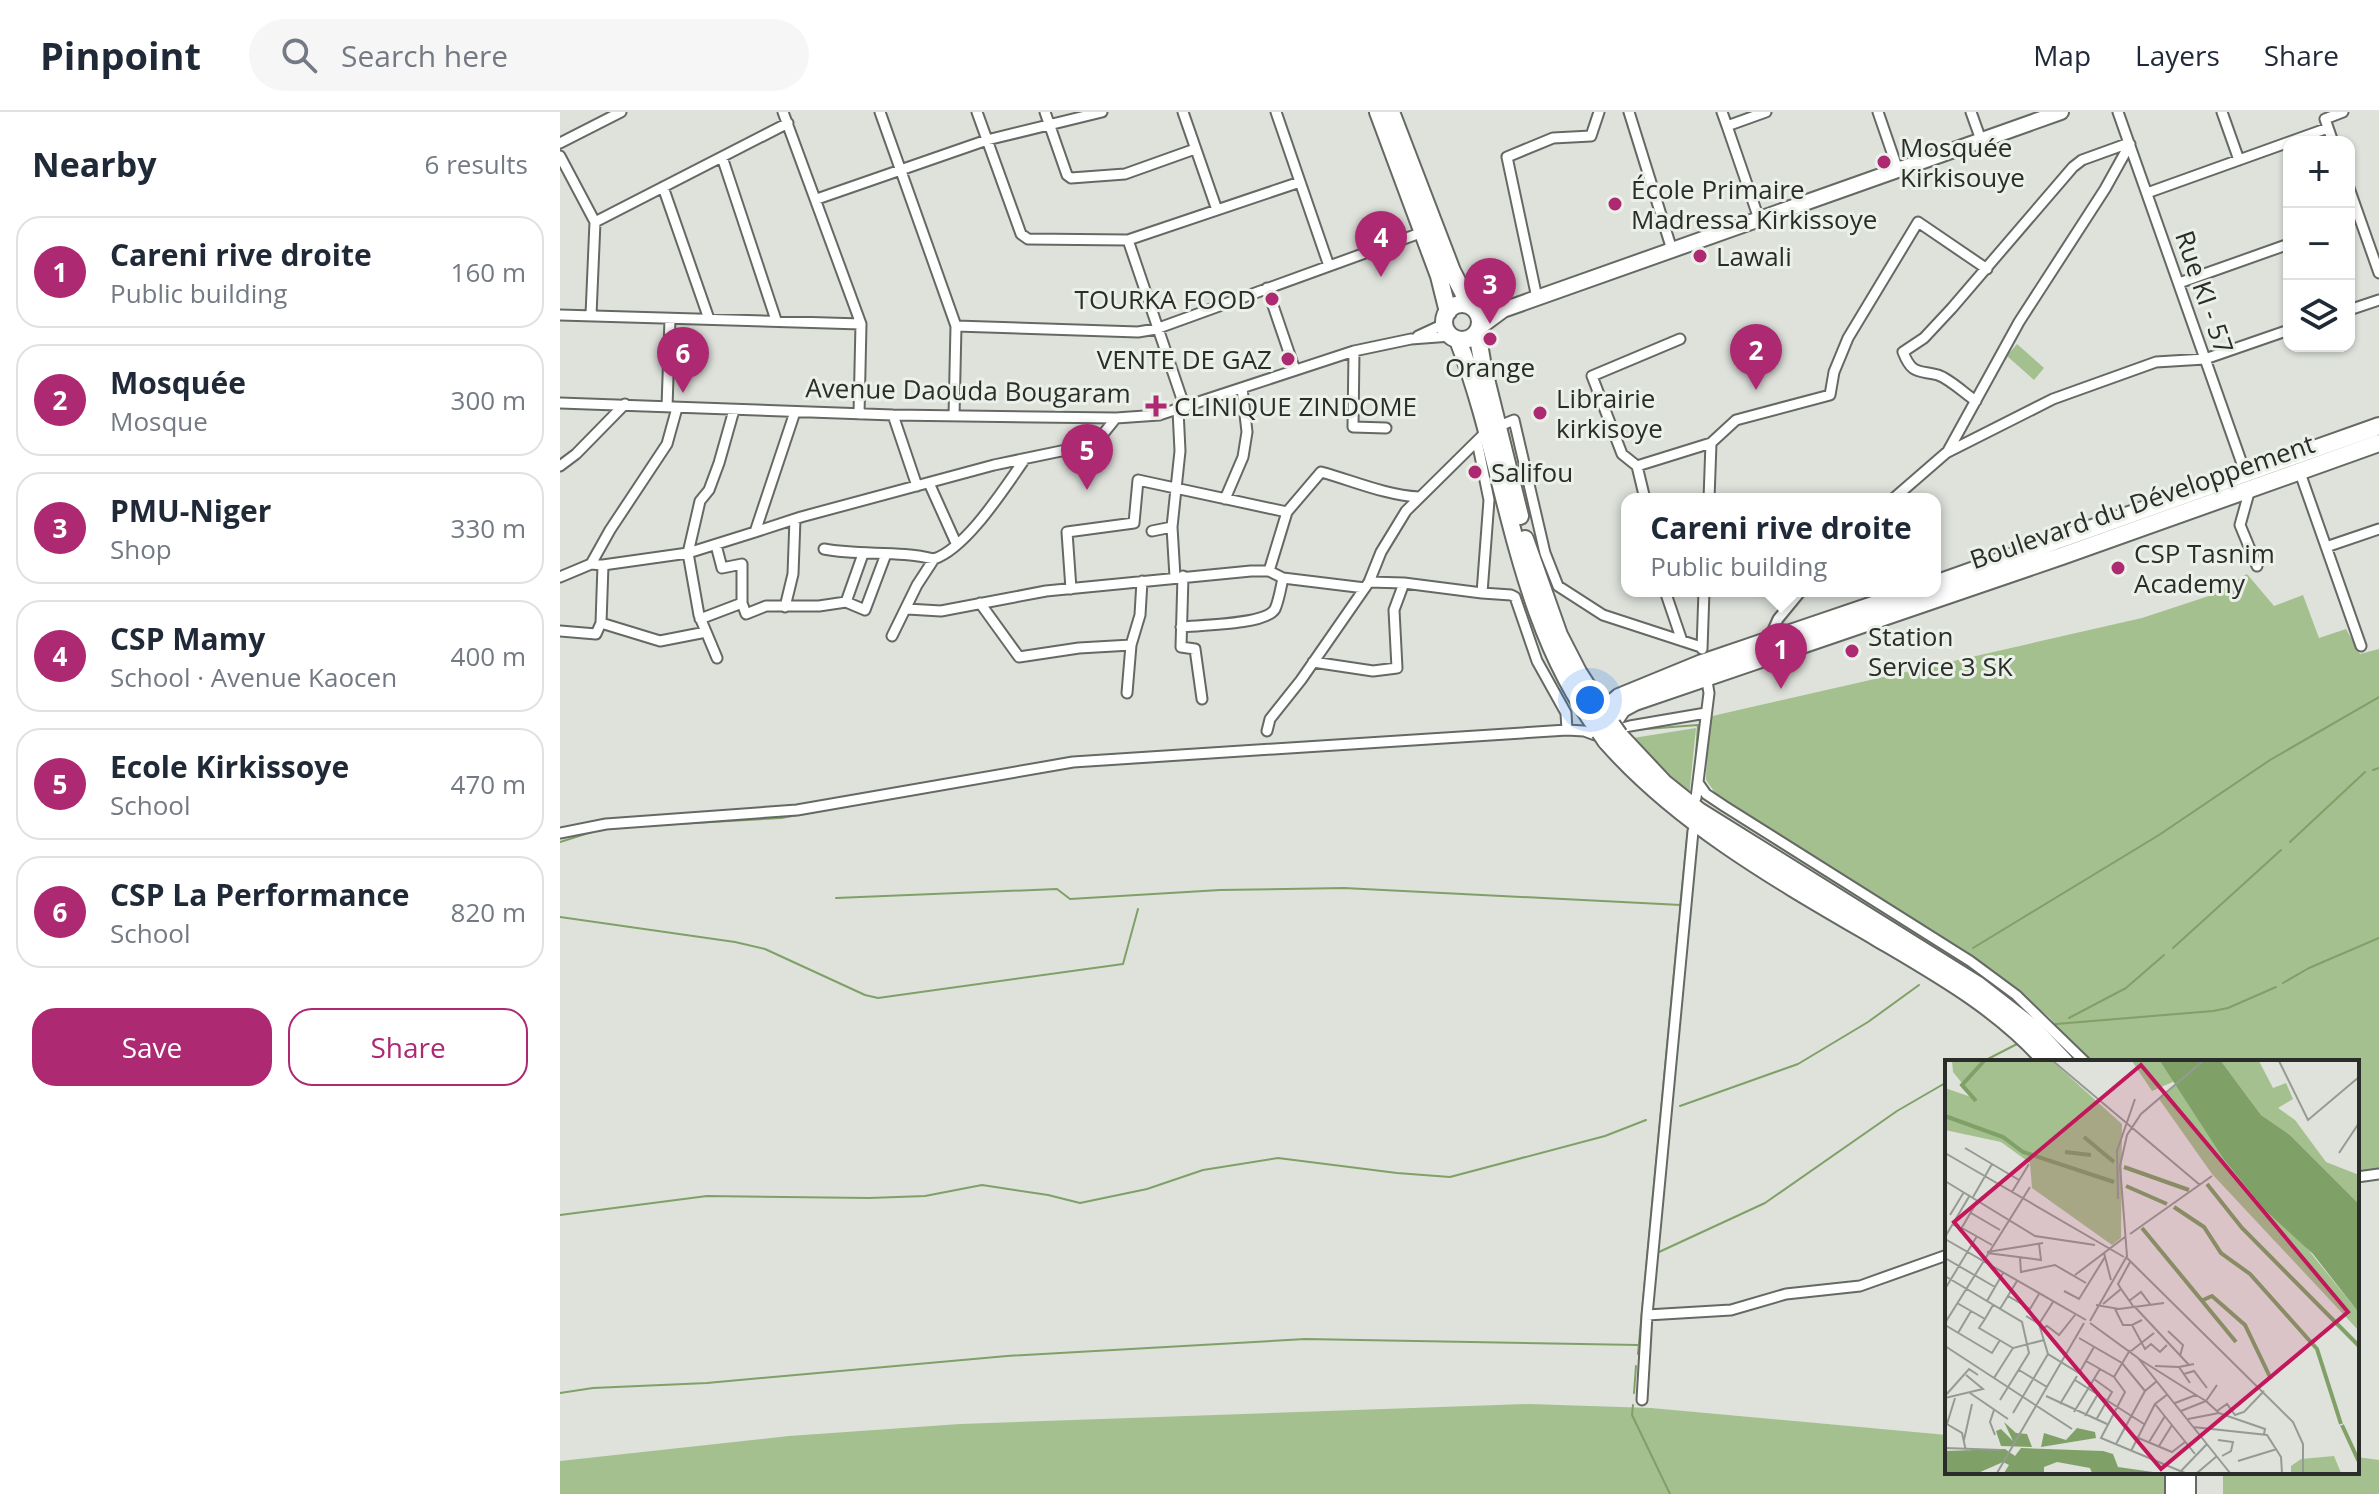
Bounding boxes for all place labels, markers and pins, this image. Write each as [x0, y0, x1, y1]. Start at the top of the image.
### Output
place label: Mosquée Kirkisouye [1900, 129, 2025, 195]
marker: Mosquée Kirkisouye [1875, 153, 1893, 171]
place label: École Primaire Madressa Kirkissoye [1631, 171, 1877, 237]
marker: École Primaire Madressa Kirkissoye [1606, 195, 1624, 213]
pin: 4 [1355, 211, 1407, 277]
place label: Lawali [1716, 238, 1792, 274]
marker: Lawali [1691, 247, 1709, 265]
pin: 3 [1464, 258, 1516, 324]
place label: TOURKA FOOD [1075, 281, 1256, 317]
marker: TOURKA FOOD [1263, 290, 1281, 308]
pin: 2 [1730, 324, 1782, 390]
pin: 6 [657, 327, 709, 393]
marker: Orange [1481, 330, 1499, 348]
place label: VENTE DE GAZ [1097, 341, 1272, 377]
place label: Orange [1445, 349, 1535, 385]
marker: VENTE DE GAZ [1279, 350, 1297, 368]
place label: Librairie kirkisoye [1556, 380, 1663, 446]
place label: CLINIQUE ZINDOME [1174, 388, 1417, 424]
marker: CLINIQUE ZINDOME [1145, 395, 1167, 417]
marker: Librairie kirkisoye [1531, 404, 1549, 422]
pin: 5 [1061, 424, 1113, 490]
place label: Salifou [1491, 454, 1573, 490]
marker: Salifou [1466, 463, 1484, 481]
place label: CSP Tasnim Academy [2134, 535, 2275, 601]
marker: CSP Tasnim Academy [2109, 559, 2127, 577]
place label: Station Service 3 SK [1868, 618, 2013, 684]
pin: 1 [1755, 623, 1807, 689]
marker: Station Service 3 SK [1843, 642, 1861, 660]

